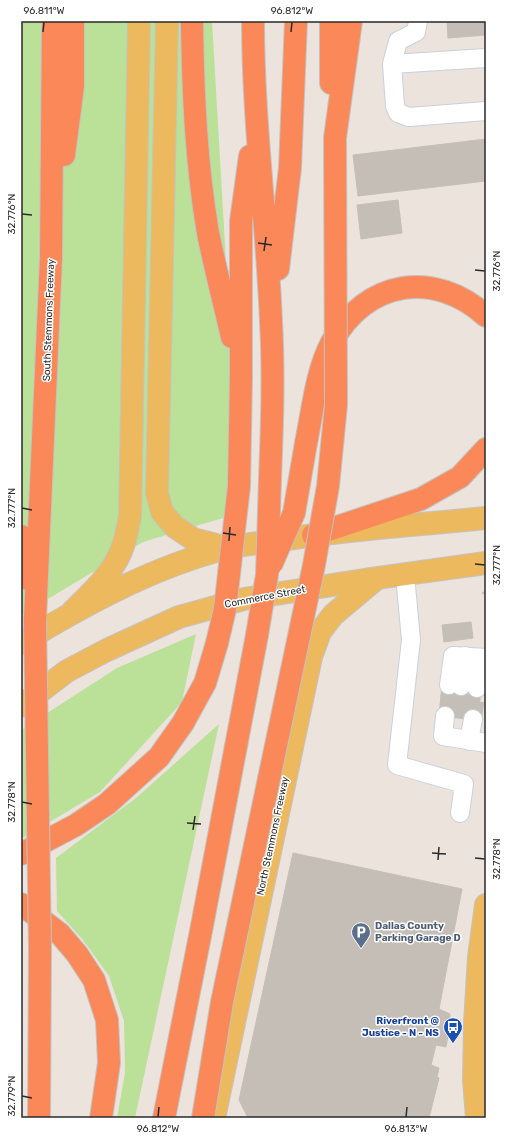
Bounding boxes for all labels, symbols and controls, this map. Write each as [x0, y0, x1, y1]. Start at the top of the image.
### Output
text: 96.811°W [23, 5, 65, 17]
text: 96.812°W [271, 5, 313, 17]
text: 32.776°N [6, 194, 18, 234]
text: 32.776°N [491, 251, 503, 291]
street label: South Stemmons Freeway [41, 258, 57, 381]
text: 32.777°N [6, 488, 18, 528]
text: 32.777°N [491, 545, 503, 585]
street label: Commerce Street [224, 583, 306, 611]
street label: North Stemmons Freeway [255, 775, 292, 896]
text: 32.778°N [6, 781, 18, 823]
text: 32.778°N [491, 838, 503, 880]
place label: Dallas County Parking Garage D [375, 920, 461, 944]
parking icon: Dallas County Parking Garage D [350, 921, 372, 949]
place label: Riverfront @ Justice - N - NS [362, 1015, 440, 1039]
bus stop icon: Riverfront @ Justice - N - NS [442, 1016, 464, 1044]
text: 32.779°N [6, 1075, 18, 1117]
text: 96.812°W [137, 1123, 179, 1135]
text: 96.813°W [385, 1123, 427, 1135]

